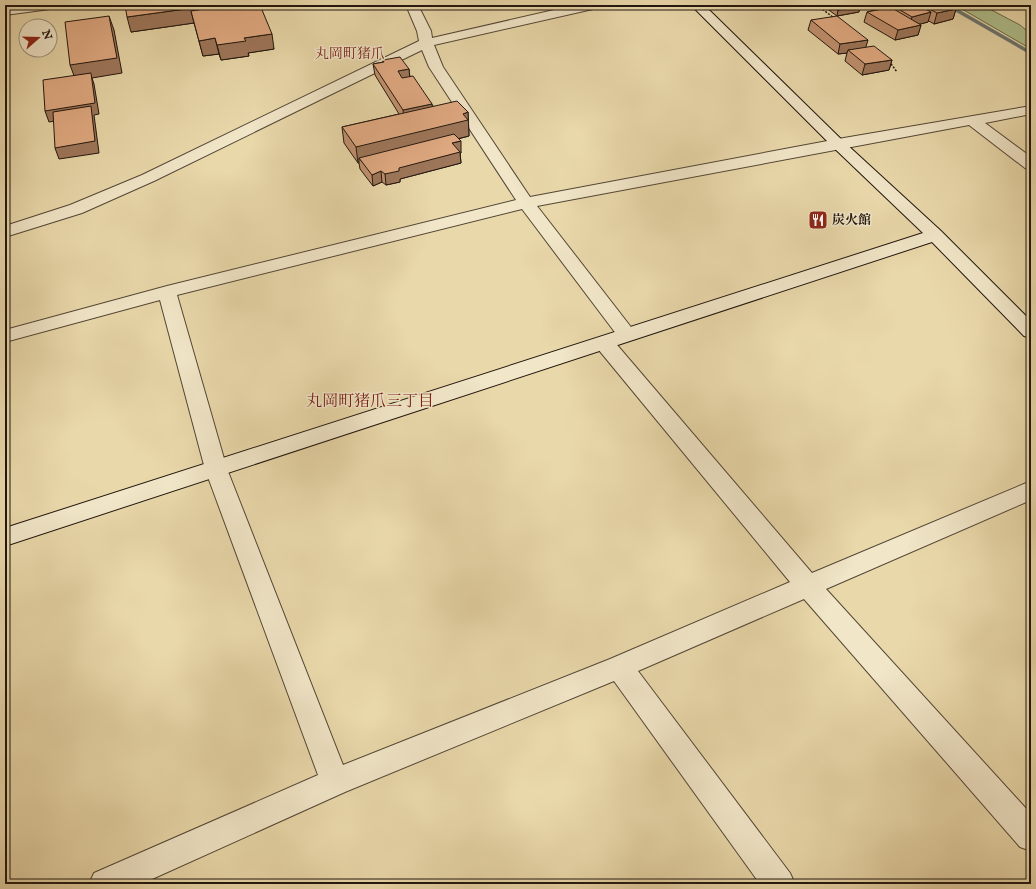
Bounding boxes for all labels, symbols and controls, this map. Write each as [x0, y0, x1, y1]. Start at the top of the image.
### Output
north arrow [18, 18, 58, 58]
text: N [38, 27, 55, 42]
district label: 丸岡町猪爪 [315, 45, 385, 63]
restaurant icon: 炭火館 [807, 209, 829, 231]
place label: 炭火館 [832, 212, 871, 229]
district label: 丸岡町猪爪三丁目 [306, 392, 434, 412]

